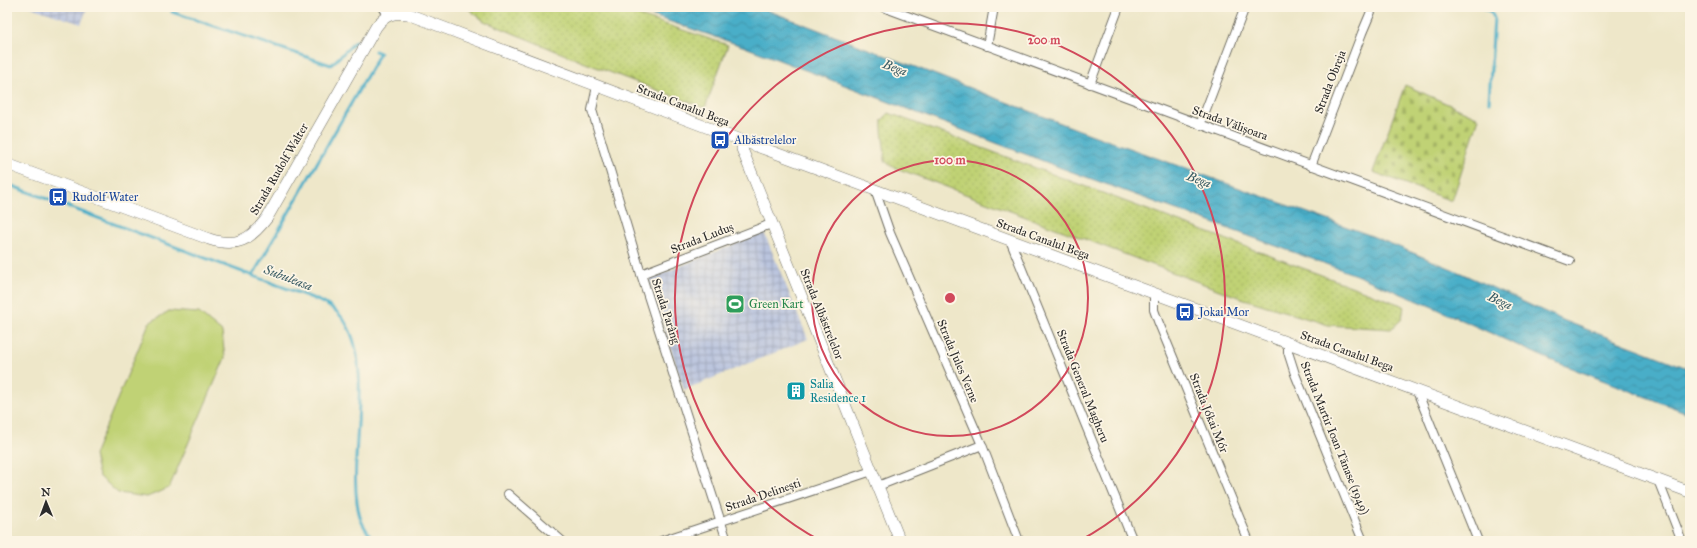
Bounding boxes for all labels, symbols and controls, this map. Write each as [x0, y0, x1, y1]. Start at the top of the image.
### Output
text: 200 m [1028, 33, 1061, 47]
street label: Strada Obreja [1312, 47, 1349, 116]
water label: Bega [880, 56, 909, 80]
street label: Strada Canalul Bega [634, 81, 732, 130]
street label: Strada Vălișoara [1190, 103, 1271, 143]
street label: Strada Rudolf Walter [247, 120, 311, 218]
bus stop icon: Albăstrelelor [709, 129, 731, 151]
place label: Albăstrelelor [733, 133, 797, 147]
text: 100 m [934, 153, 967, 167]
water label: Bega [1184, 168, 1213, 192]
bus stop icon: Rudolf Water [47, 186, 69, 208]
place label: Rudolf Water [72, 190, 139, 204]
street label: Strada Canalul Bega [994, 216, 1092, 264]
street label: Strada Luduș [668, 220, 736, 256]
water label: Subuleasa [261, 261, 315, 295]
street label: Strada Albăstrelelor [797, 267, 847, 362]
street label: Strada Parâng [648, 277, 683, 346]
water label: Bega [1485, 288, 1514, 313]
centre of rings [943, 291, 957, 305]
sports icon: Green Kart [724, 293, 746, 315]
place label: Green Kart [749, 297, 804, 311]
bus stop icon: Jokai Mor [1174, 301, 1196, 323]
place label: Jokai Mor [1197, 305, 1250, 320]
street label: Strada Jules Verne [933, 317, 982, 405]
street label: Strada General Magheru [1053, 327, 1112, 445]
street label: Strada Canalul Bega [1298, 328, 1396, 376]
street label: Strada Martir Ioan Tănase (1949) [1298, 359, 1372, 517]
street label: Strada Jókai Mór [1186, 371, 1231, 456]
place label: Salia Residence 1 [810, 377, 866, 405]
building icon: Salia Residence 1 [785, 380, 807, 402]
street label: Strada Delinești [723, 475, 803, 514]
north arrow [26, 482, 66, 522]
text: N [41, 486, 51, 499]

